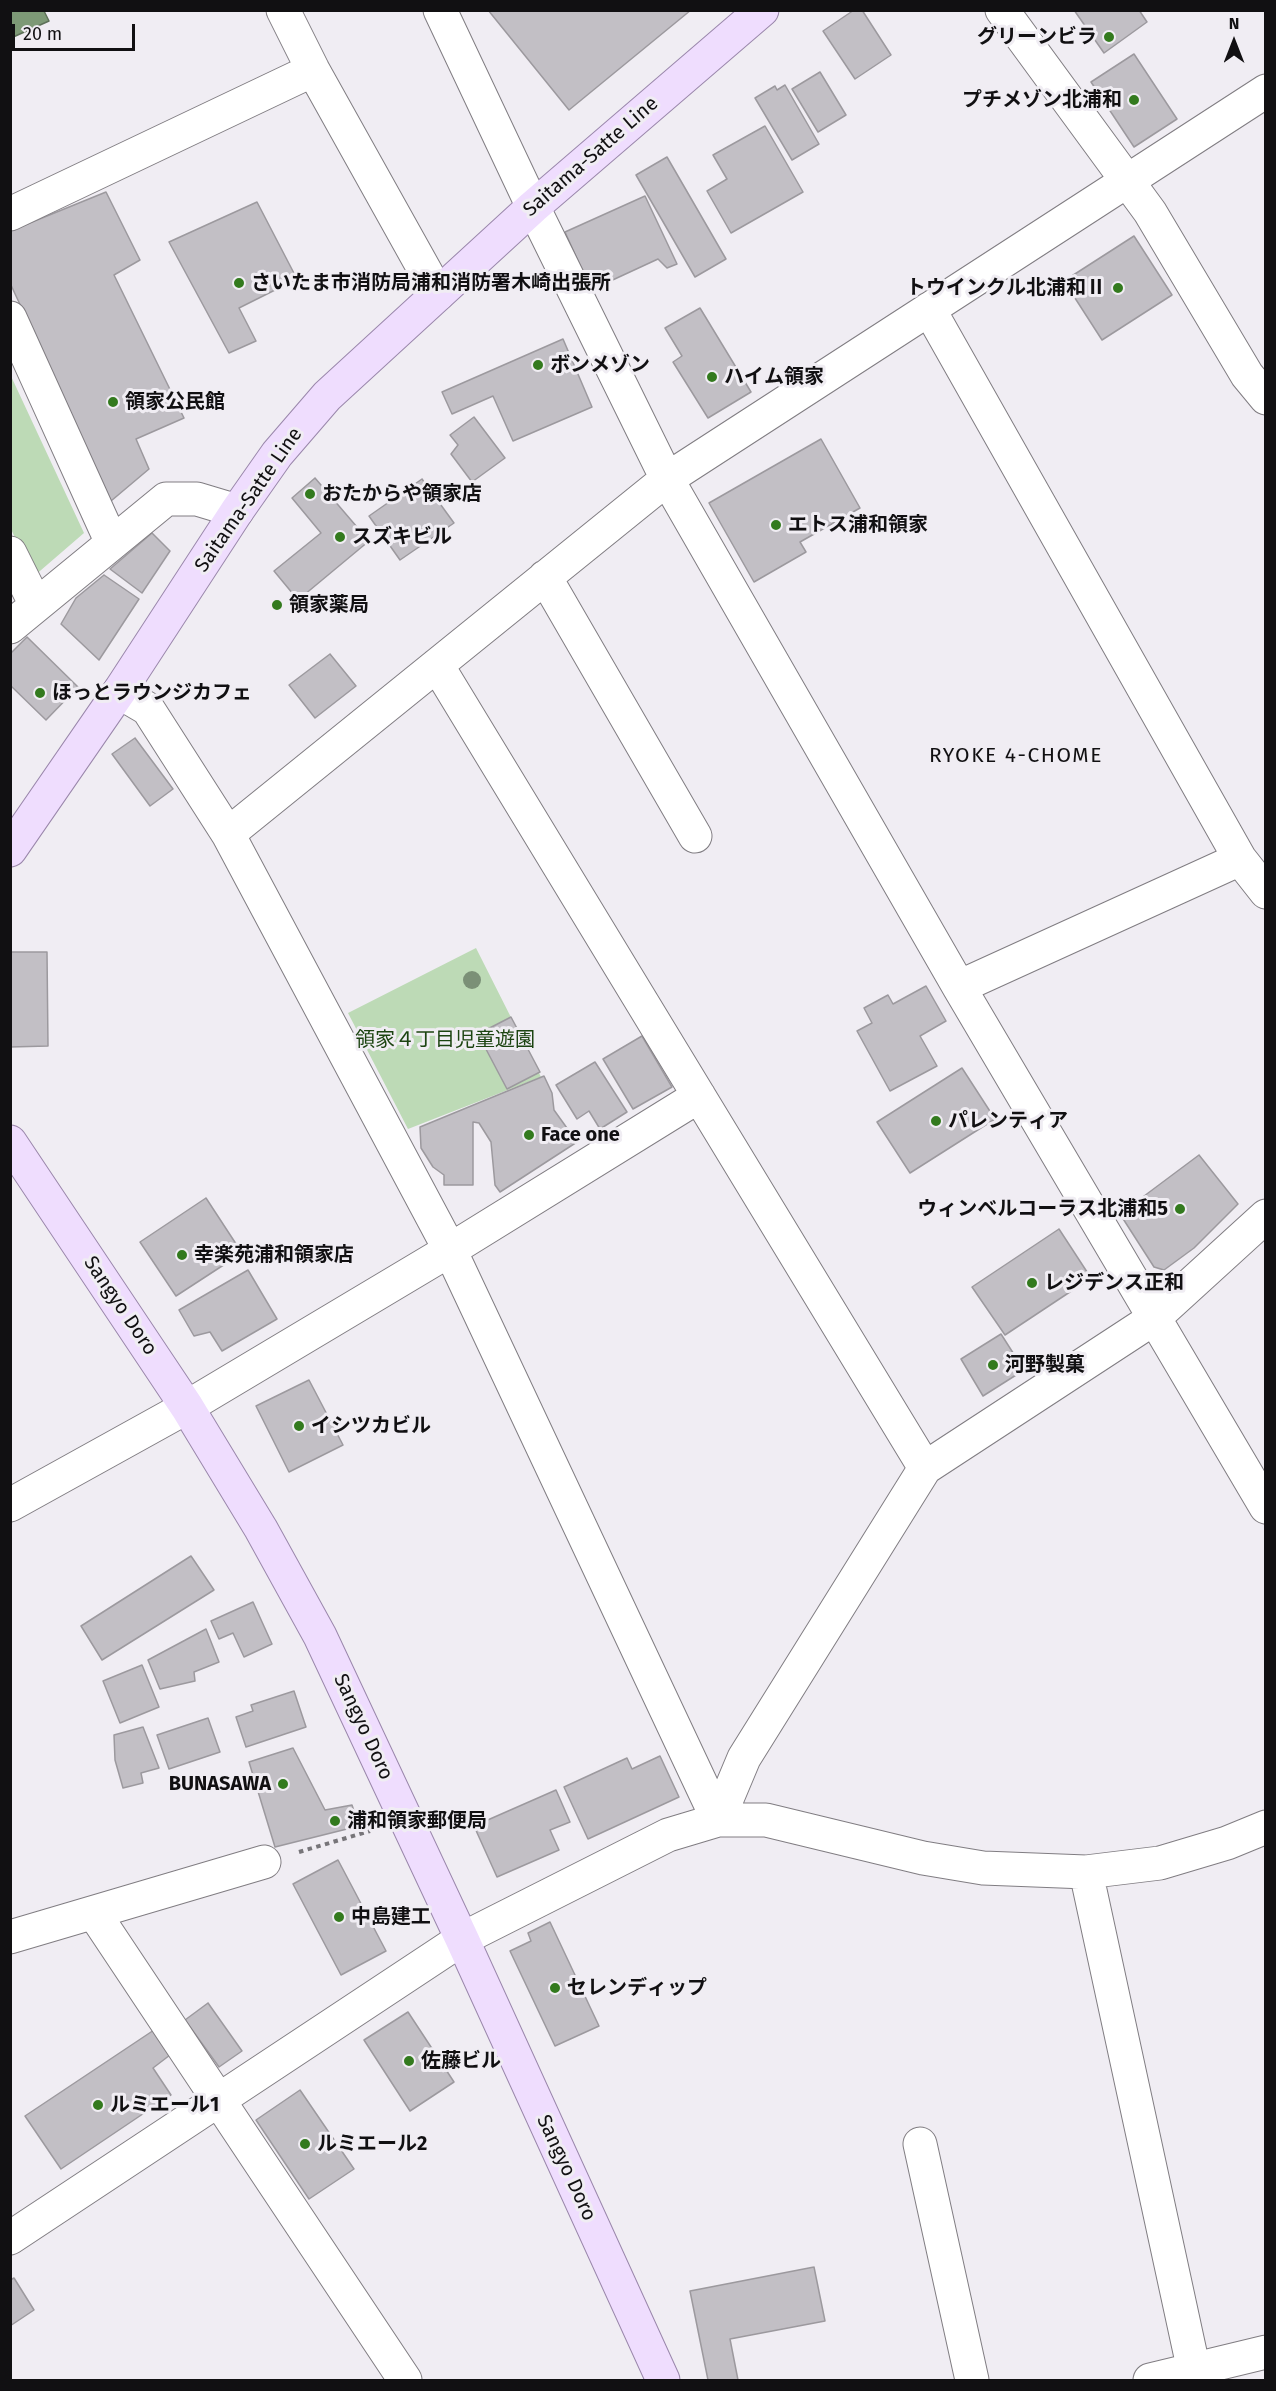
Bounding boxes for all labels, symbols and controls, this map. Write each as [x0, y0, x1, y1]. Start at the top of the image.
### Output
scale bar [15, 12, 138, 50]
north arrow [1204, 12, 1264, 72]
text: N [1229, 14, 1239, 33]
text: 20 m [23, 23, 62, 45]
place label: グリーンビラ [977, 25, 1097, 49]
marker: グリーンビラ [1102, 30, 1116, 44]
place label: プチメゾン北浦和 [962, 88, 1122, 112]
street label: Saitama-Satte Line [519, 92, 663, 222]
marker: プチメゾン北浦和 [1127, 93, 1141, 107]
place label: さいたま市消防局浦和消防署木崎出張所 [251, 271, 611, 295]
marker: さいたま市消防局浦和消防署木崎出張所 [232, 276, 246, 290]
place label: トウインクル北浦和Ⅱ [906, 276, 1106, 300]
marker: トウインクル北浦和Ⅱ [1111, 281, 1125, 295]
place label: ボンメゾン [550, 353, 650, 377]
marker: ボンメゾン [531, 358, 545, 372]
place label: ハイム領家 [724, 365, 824, 389]
marker: ハイム領家 [705, 370, 719, 384]
place label: 領家公民館 [125, 390, 225, 414]
marker: 領家公民館 [106, 395, 120, 409]
street label: Saitama-Satte Line [190, 423, 308, 577]
place label: おたからや領家店 [322, 482, 482, 506]
marker: おたからや領家店 [303, 487, 317, 501]
place label: エトス浦和領家 [788, 513, 928, 537]
marker: エトス浦和領家 [769, 518, 783, 532]
place label: スズキビル [352, 525, 452, 549]
marker: スズキビル [333, 530, 347, 544]
place label: 領家薬局 [289, 593, 369, 617]
marker: 領家薬局 [270, 598, 284, 612]
place label: ほっとラウンジカフェ [52, 681, 252, 705]
marker: ほっとラウンジカフェ [33, 686, 47, 700]
district label: RYOKE 4-CHOME [929, 743, 1103, 769]
park label: 領家４丁目児童遊園 [355, 1028, 535, 1052]
place label: パレンティア [948, 1109, 1068, 1133]
marker: パレンティア [929, 1114, 943, 1128]
place label: Face one [541, 1123, 620, 1147]
marker: Face one [522, 1128, 536, 1142]
place label: ウィンベルコーラス北浦和5 [917, 1197, 1168, 1221]
marker: ウィンベルコーラス北浦和5 [1173, 1202, 1187, 1216]
place label: 幸楽苑浦和領家店 [194, 1243, 354, 1267]
marker: 幸楽苑浦和領家店 [175, 1248, 189, 1262]
street label: Sangyo Doro [78, 1252, 162, 1360]
place label: レジデンス正和 [1044, 1271, 1184, 1295]
marker: レジデンス正和 [1025, 1276, 1039, 1290]
place label: 河野製菓 [1005, 1353, 1085, 1377]
marker: 河野製菓 [986, 1358, 1000, 1372]
place label: イシツカビル [311, 1414, 431, 1438]
marker: イシツカビル [292, 1419, 306, 1433]
street label: Sangyo Doro [328, 1670, 398, 1784]
place label: BUNASAWA [169, 1772, 271, 1796]
marker: BUNASAWA [276, 1777, 290, 1791]
place label: 浦和領家郵便局 [347, 1809, 487, 1833]
marker: 浦和領家郵便局 [328, 1814, 342, 1828]
place label: 中島建工 [351, 1905, 431, 1929]
marker: 中島建工 [332, 1910, 346, 1924]
place label: セレンディップ [567, 1976, 707, 2000]
marker: セレンディップ [548, 1981, 562, 1995]
place label: 佐藤ビル [421, 2049, 501, 2073]
marker: 佐藤ビル [402, 2054, 416, 2068]
place label: ルミエール1 [110, 2093, 219, 2117]
marker: ルミエール1 [91, 2098, 105, 2112]
street label: Sangyo Doro [531, 2111, 601, 2225]
place label: ルミエール2 [317, 2132, 427, 2156]
marker: ルミエール2 [298, 2137, 312, 2151]

